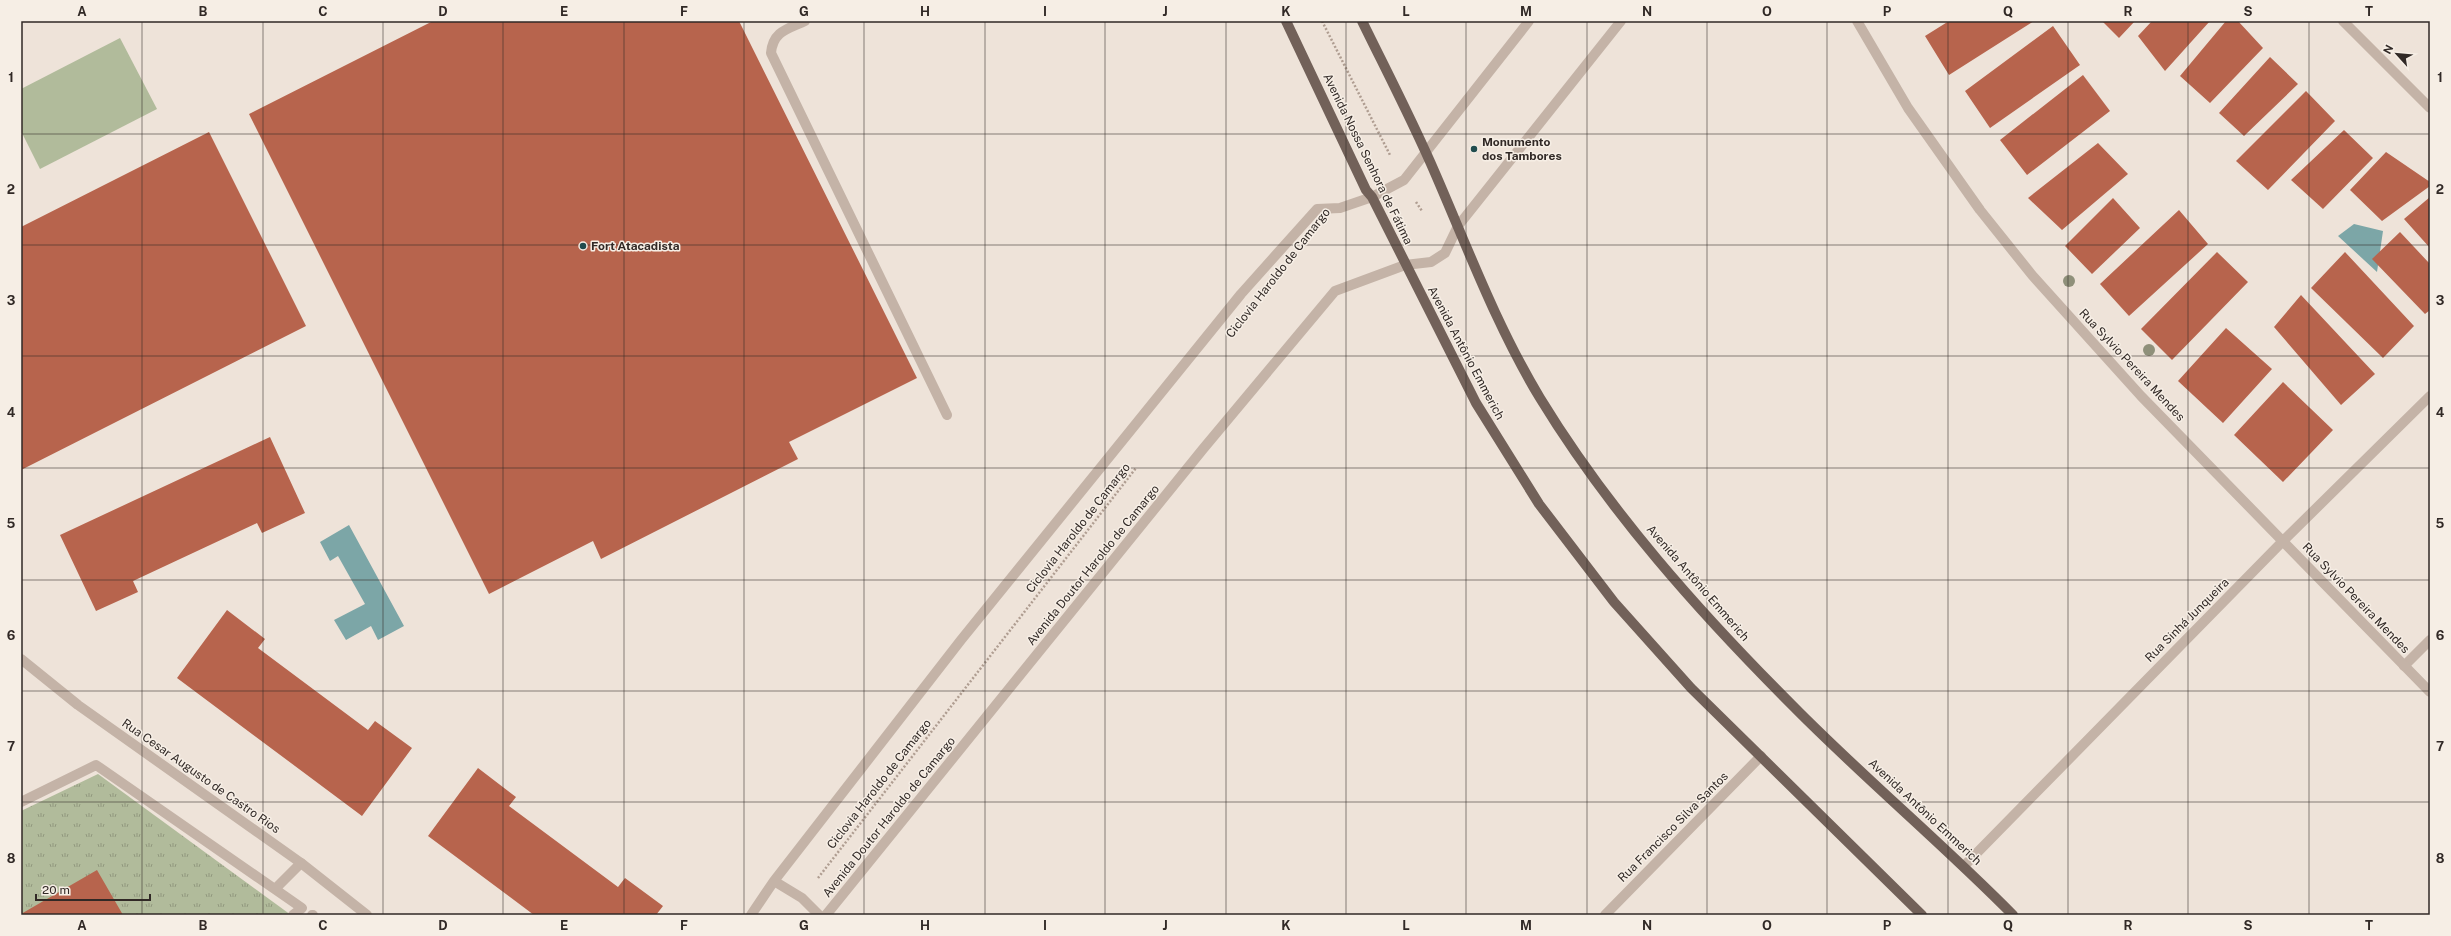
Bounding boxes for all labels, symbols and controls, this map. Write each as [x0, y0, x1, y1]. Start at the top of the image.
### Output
text: A [77, 4, 87, 19]
text: B [199, 4, 208, 19]
text: C [318, 4, 328, 19]
text: D [438, 4, 448, 19]
text: E [560, 4, 568, 19]
text: F [680, 4, 688, 19]
text: G [799, 4, 809, 19]
text: H [920, 4, 930, 19]
text: I [1043, 4, 1047, 19]
text: J [1162, 4, 1168, 19]
text: K [1281, 4, 1291, 19]
text: L [1402, 4, 1410, 19]
text: M [1520, 4, 1532, 19]
text: N [1642, 4, 1652, 19]
text: O [1762, 4, 1772, 19]
text: P [1883, 4, 1892, 19]
text: Q [2003, 4, 2013, 19]
text: R [2123, 4, 2133, 19]
text: S [2244, 4, 2253, 19]
text: T [2365, 4, 2373, 19]
north arrow [2377, 34, 2417, 74]
text: N [2381, 43, 2395, 56]
text: 1 [8, 70, 14, 85]
text: 1 [2437, 70, 2443, 85]
street label: Avenida Nossa Senhora de Fátima [1320, 71, 1416, 247]
place label: Monumento dos Tambores [1482, 135, 1562, 163]
marker: Monumento dos Tambores [1469, 144, 1479, 154]
text: 2 [7, 182, 15, 197]
text: 2 [2436, 182, 2444, 197]
street label: Ciclovia Haroldo de Camargo [1223, 205, 1333, 341]
place label: Fort Atacadista [591, 239, 680, 253]
marker: Fort Atacadista [578, 241, 588, 251]
street label: Avenida Antônio Emmerich [1425, 284, 1507, 422]
text: 3 [7, 293, 16, 308]
text: 3 [2436, 293, 2445, 308]
street label: Rua Sylvio Pereira Mendes [2076, 306, 2188, 424]
text: 4 [7, 405, 16, 420]
text: 4 [2436, 405, 2445, 420]
street label: Ciclovia Haroldo de Camargo [1023, 460, 1133, 596]
street label: Avenida Doutor Haroldo de Camargo [1024, 482, 1162, 648]
text: 5 [7, 516, 16, 531]
text: 5 [2436, 516, 2445, 531]
street label: Avenida Antônio Emmerich [1644, 522, 1752, 644]
street label: Rua Sylvio Pereira Mendes [2299, 540, 2413, 656]
street label: Rua Sinhá Junqueira [2142, 575, 2232, 665]
text: 6 [7, 628, 16, 643]
text: 6 [2436, 628, 2445, 643]
street label: Rua Cesar Augusto de Castro Rios [119, 716, 283, 836]
street label: Ciclovia Haroldo de Camargo [824, 716, 934, 852]
street label: Avenida Doutor Haroldo de Camargo [820, 734, 958, 900]
text: 7 [7, 739, 15, 754]
text: 7 [2436, 739, 2444, 754]
street label: Avenida Antônio Emmerich [1866, 756, 1984, 868]
street label: Rua Francisco Silva Santos [1615, 769, 1731, 885]
text: 8 [7, 851, 16, 866]
text: 8 [2436, 851, 2445, 866]
scale bar [36, 876, 150, 902]
text: 20 m [42, 883, 70, 897]
text: A [77, 918, 87, 933]
text: B [199, 918, 208, 933]
text: C [318, 918, 328, 933]
text: D [438, 918, 448, 933]
text: E [560, 918, 568, 933]
text: F [680, 918, 688, 933]
text: G [799, 918, 809, 933]
text: H [920, 918, 930, 933]
text: I [1043, 918, 1047, 933]
text: J [1162, 918, 1168, 933]
text: K [1281, 918, 1291, 933]
text: L [1402, 918, 1410, 933]
text: M [1520, 918, 1532, 933]
text: N [1642, 918, 1652, 933]
text: O [1762, 918, 1772, 933]
text: P [1883, 918, 1892, 933]
text: Q [2003, 918, 2013, 933]
text: R [2123, 918, 2133, 933]
text: S [2244, 918, 2253, 933]
text: T [2365, 918, 2373, 933]

